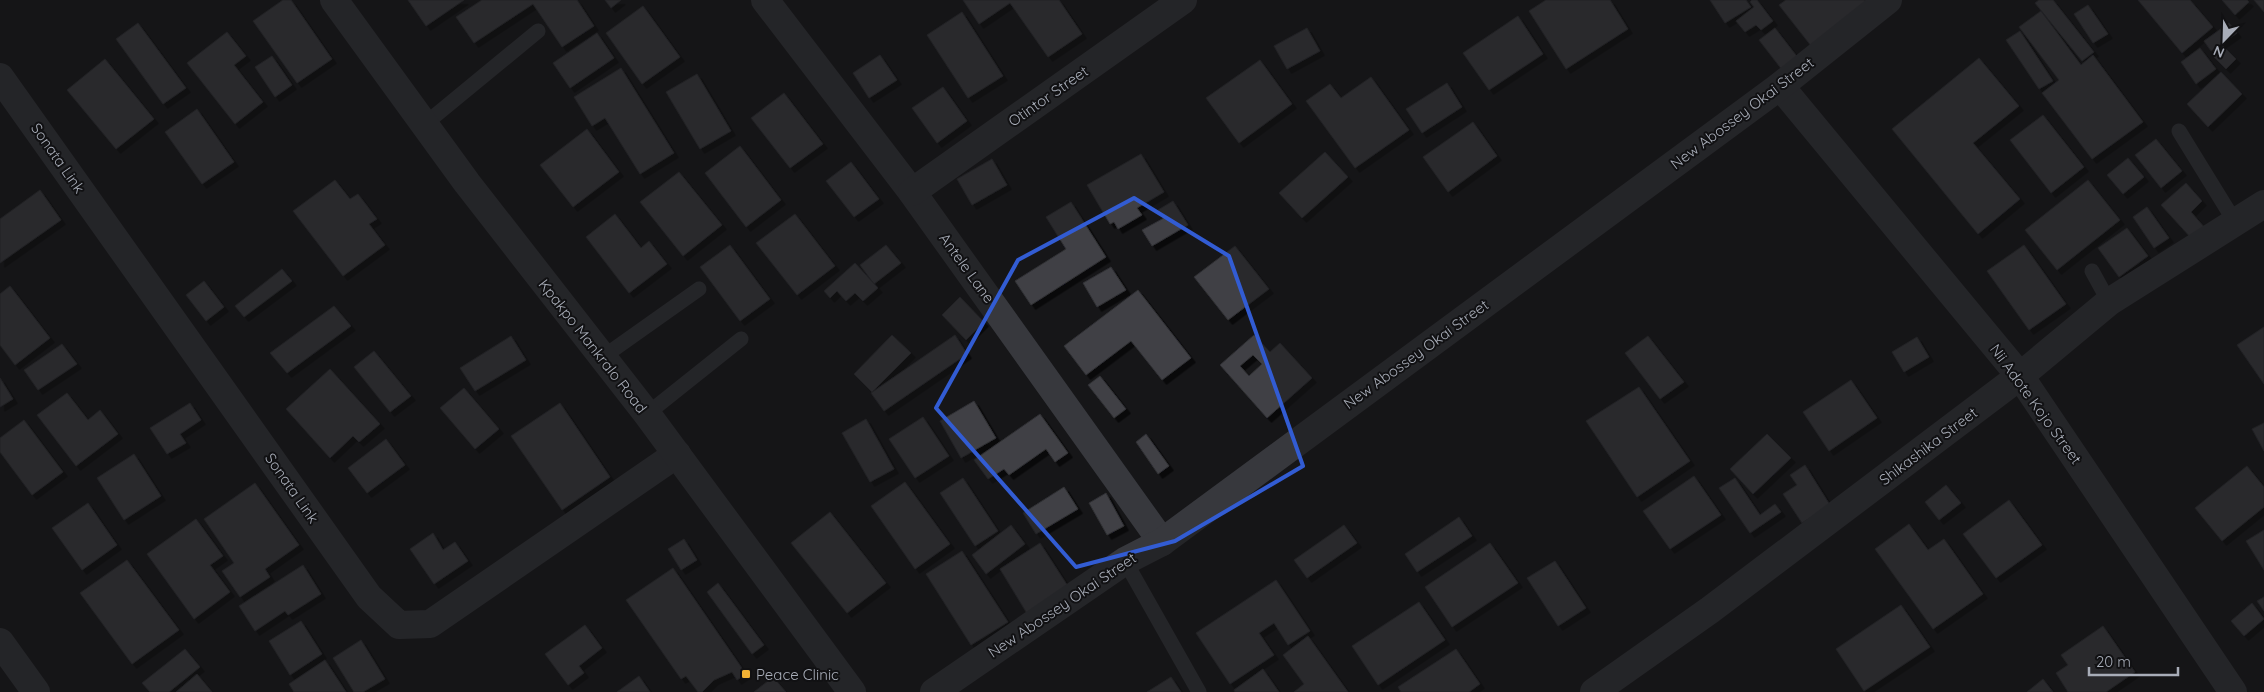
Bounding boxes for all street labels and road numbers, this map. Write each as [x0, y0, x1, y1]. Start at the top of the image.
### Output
street label: New Abossey Okai Street [1667, 53, 1817, 173]
street label: Otintor Street [1004, 61, 1092, 131]
street label: Sonata Link [27, 119, 89, 197]
street label: Antele Lane [935, 229, 999, 307]
street label: Kpakpo Mankralo Road [535, 275, 651, 417]
street label: New Abossey Okai Street [1340, 295, 1492, 413]
street label: Nii Adote Kojo Street [1986, 340, 2086, 468]
street label: Shikashika Street [1875, 403, 1981, 489]
street label: Sonata Link [261, 449, 323, 527]
street label: New Abossey Okai Street [984, 548, 1140, 662]

